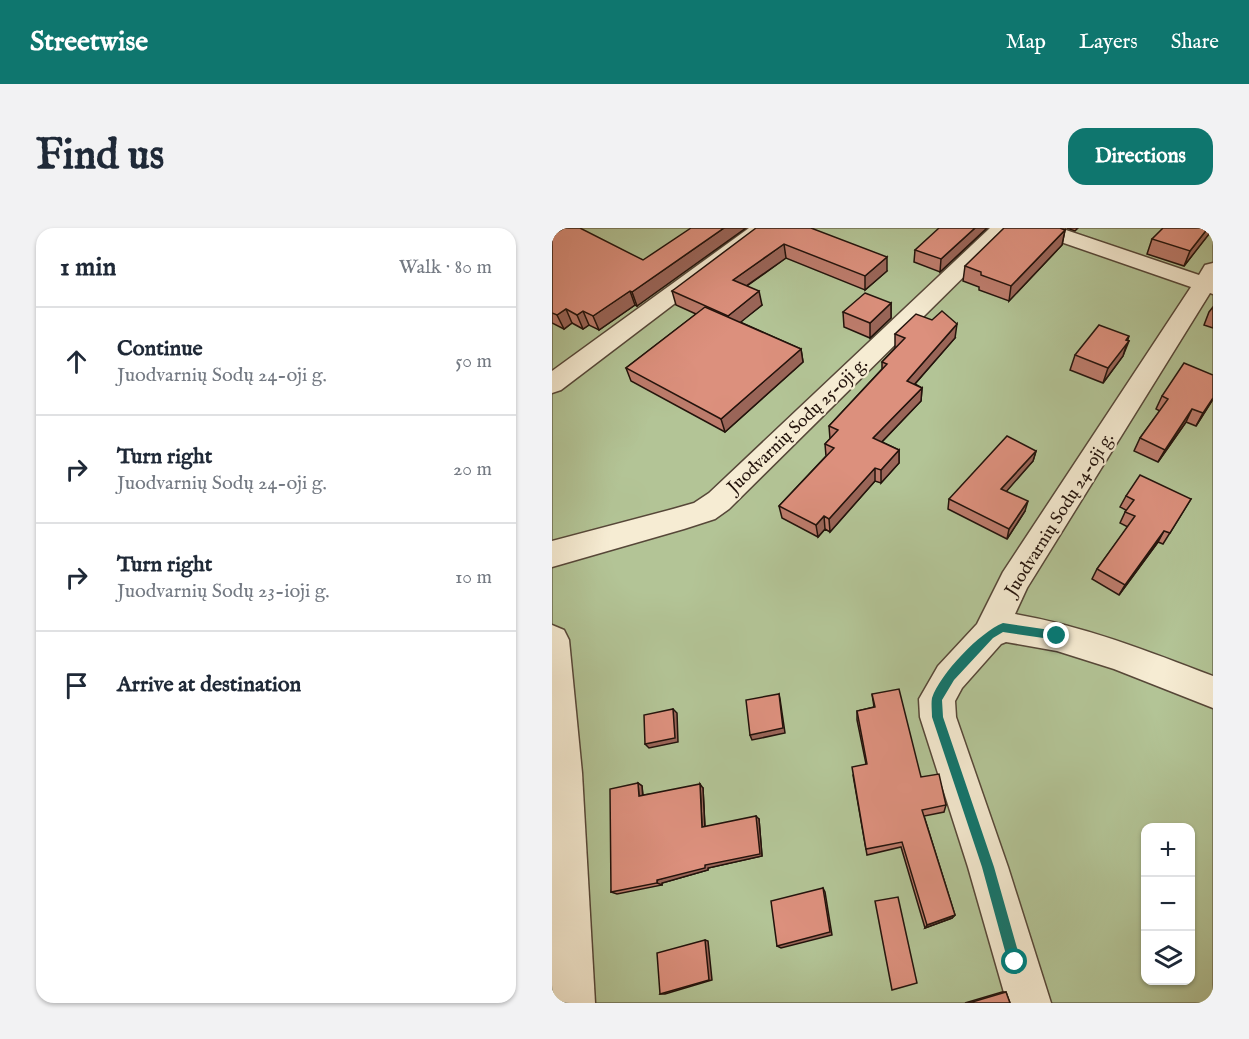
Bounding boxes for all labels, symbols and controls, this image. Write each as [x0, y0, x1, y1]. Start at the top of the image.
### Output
text: Streetwise [30, 25, 148, 60]
text: Map [1006, 29, 1046, 56]
text: Layers [1079, 29, 1138, 56]
text: Share [1171, 29, 1219, 56]
button: Directions [1068, 128, 1213, 185]
text: Find us [36, 130, 164, 183]
text: 1 min [60, 251, 116, 284]
text: Walk · 80 m [399, 255, 492, 280]
text: Continue [117, 335, 203, 363]
icon: ahead [60, 345, 93, 378]
text: 50 m [455, 349, 492, 374]
street label: Juodvarnių Sodų 25-oji g. [722, 353, 873, 500]
text: Juodvarnių Sodų 24-oji g. [117, 363, 327, 388]
street label: Juodvarnių Sodų 24-oji g. [999, 429, 1120, 603]
text: Turn right [117, 443, 212, 471]
icon: right [60, 453, 93, 486]
text: 20 m [453, 457, 492, 482]
text: Juodvarnių Sodų 24-oji g. [117, 471, 327, 496]
text: Turn right [117, 551, 212, 579]
icon: right [60, 561, 93, 594]
text: 10 m [455, 565, 492, 590]
text: Juodvarnių Sodų 23-ioji g. [117, 579, 330, 604]
route end [1043, 622, 1069, 648]
icon: arrive [60, 669, 93, 702]
text: Arrive at destination [117, 671, 301, 699]
map controls [1141, 823, 1195, 985]
button: + [1141, 823, 1195, 877]
button: − [1141, 877, 1195, 931]
button: layers [1141, 931, 1195, 985]
route start [1001, 948, 1027, 974]

